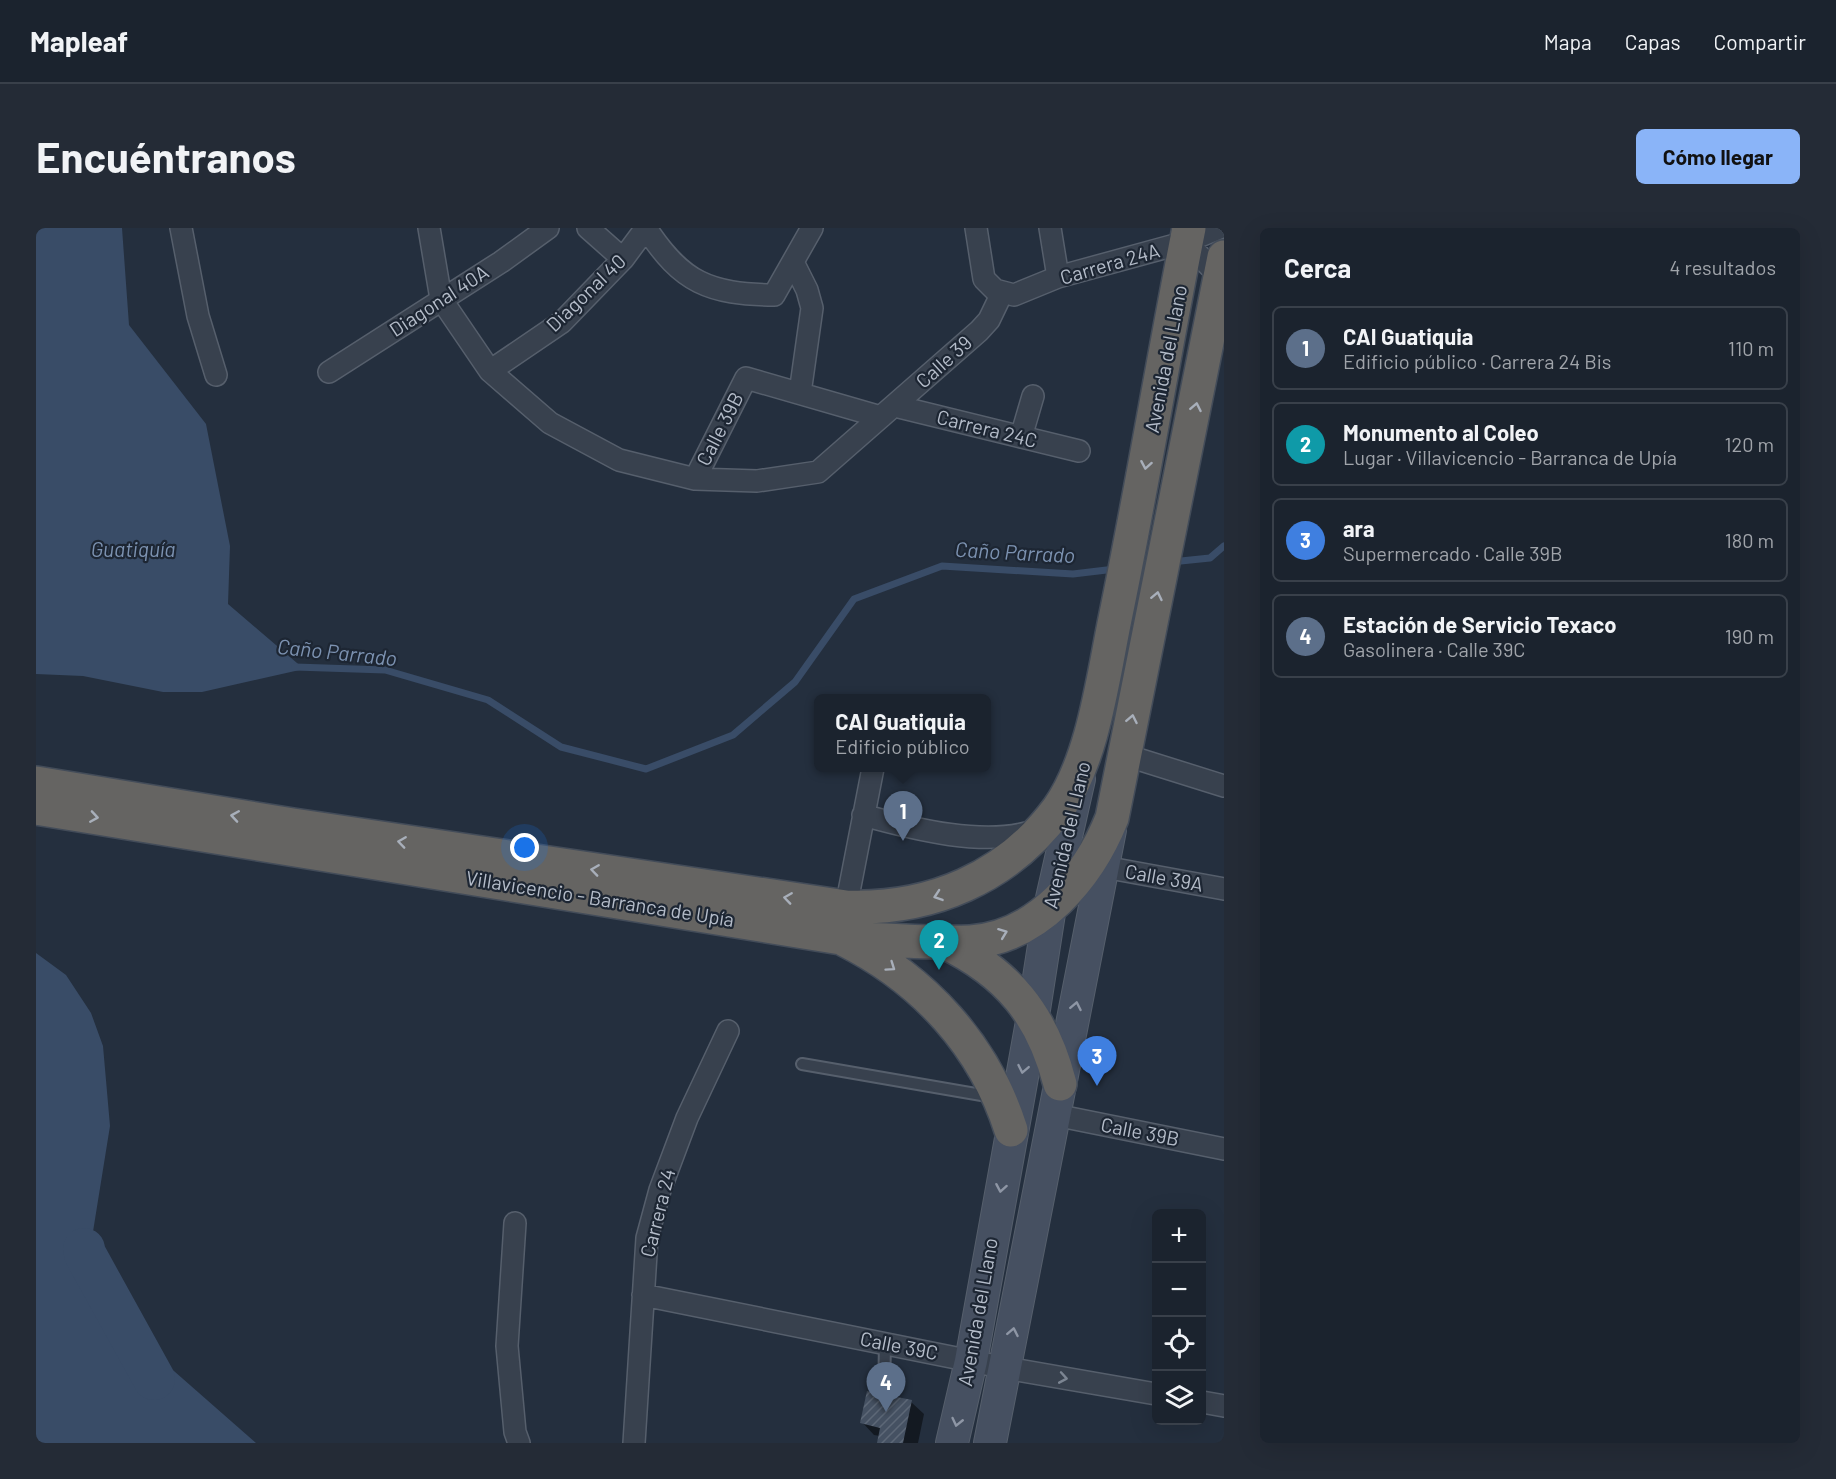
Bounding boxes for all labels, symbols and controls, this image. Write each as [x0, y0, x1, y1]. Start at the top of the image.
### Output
text: Mapleaf [30, 24, 128, 58]
text: Mapa [1544, 29, 1592, 54]
text: Capas [1625, 29, 1681, 54]
text: Compartir [1714, 29, 1806, 54]
button: Cómo llegar [1636, 129, 1800, 184]
text: Encuéntranos [36, 131, 296, 181]
street label: Carrera 24A [1057, 237, 1162, 289]
street label: Diagonal 40 [541, 248, 630, 336]
text: Cerca [1284, 252, 1351, 283]
text: 4 resultados [1669, 255, 1776, 279]
street label: Diagonal 40A [384, 259, 493, 341]
street label: Avenida del Llano [1139, 283, 1191, 435]
text: CAI Guatiquia [1343, 323, 1473, 349]
street label: Calle 39 [910, 330, 976, 393]
text: 1 [1302, 336, 1309, 360]
text: 110 m [1728, 336, 1774, 360]
text: Edificio público · Carrera 24 Bis [1343, 349, 1611, 373]
street label: Calle 39B [690, 388, 748, 469]
one-way arrow [1189, 402, 1202, 412]
street label: Carrera 24C [935, 404, 1040, 452]
text: Monumento al Coleo [1343, 419, 1539, 445]
text: 2 [1300, 432, 1311, 456]
text: 120 m [1724, 432, 1774, 456]
text: Lugar · Villavicencio - Barranca de Upía [1343, 445, 1677, 469]
one-way arrow [1140, 460, 1153, 470]
text: ara [1343, 515, 1375, 541]
text: 3 [1300, 528, 1311, 552]
text: 180 m [1725, 528, 1774, 552]
water label: Guatiquía [91, 536, 175, 561]
water label: Caño Parrado [954, 536, 1076, 567]
text: Supermercado · Calle 39B [1343, 541, 1562, 565]
one-way arrow [1150, 592, 1163, 602]
text: Estación de Servicio Texaco [1343, 611, 1616, 637]
text: 4 [1299, 624, 1312, 648]
text: 190 m [1725, 624, 1774, 648]
water label: Caño Parrado [276, 633, 398, 670]
text: Gasolinera · Calle 39C [1343, 637, 1525, 661]
popup [814, 694, 991, 772]
text: CAI Guatiquia [835, 708, 966, 734]
one-way arrow [1125, 714, 1138, 724]
text: Edificio público [835, 734, 970, 758]
street label: Avenida del Llano [1037, 759, 1095, 911]
pin: 1 [884, 792, 922, 841]
one-way arrow [88, 810, 98, 823]
one-way arrow [231, 810, 241, 823]
your location [510, 833, 539, 862]
one-way arrow [398, 836, 407, 848]
street label: Calle 39A [1123, 858, 1205, 896]
one-way arrow [591, 864, 600, 876]
street label: Villavicencio - Barranca de Upía [464, 865, 736, 931]
one-way arrow [933, 889, 944, 902]
one-way arrow [784, 893, 793, 905]
pin: 2 [920, 920, 958, 970]
one-way arrow [997, 928, 1008, 940]
one-way arrow [885, 960, 896, 971]
one-way arrow [1069, 1001, 1082, 1011]
pin: 3 [1078, 1036, 1116, 1086]
one-way arrow [1017, 1063, 1030, 1073]
street label: Calle 39B [1099, 1112, 1181, 1150]
street label: Carrera 24 [634, 1166, 680, 1260]
one-way arrow [995, 1183, 1007, 1192]
map controls [1152, 1209, 1206, 1425]
button: + [1152, 1209, 1206, 1263]
street label: Avenida del Llano [952, 1236, 1002, 1388]
button: − [1152, 1263, 1206, 1317]
button: locate [1152, 1317, 1206, 1371]
street label: Calle 39C [858, 1326, 940, 1364]
one-way arrow [1006, 1327, 1019, 1337]
pin: 4 [866, 1362, 906, 1412]
one-way arrow [1058, 1371, 1068, 1384]
button: layers [1152, 1371, 1206, 1425]
one-way arrow [951, 1417, 964, 1427]

